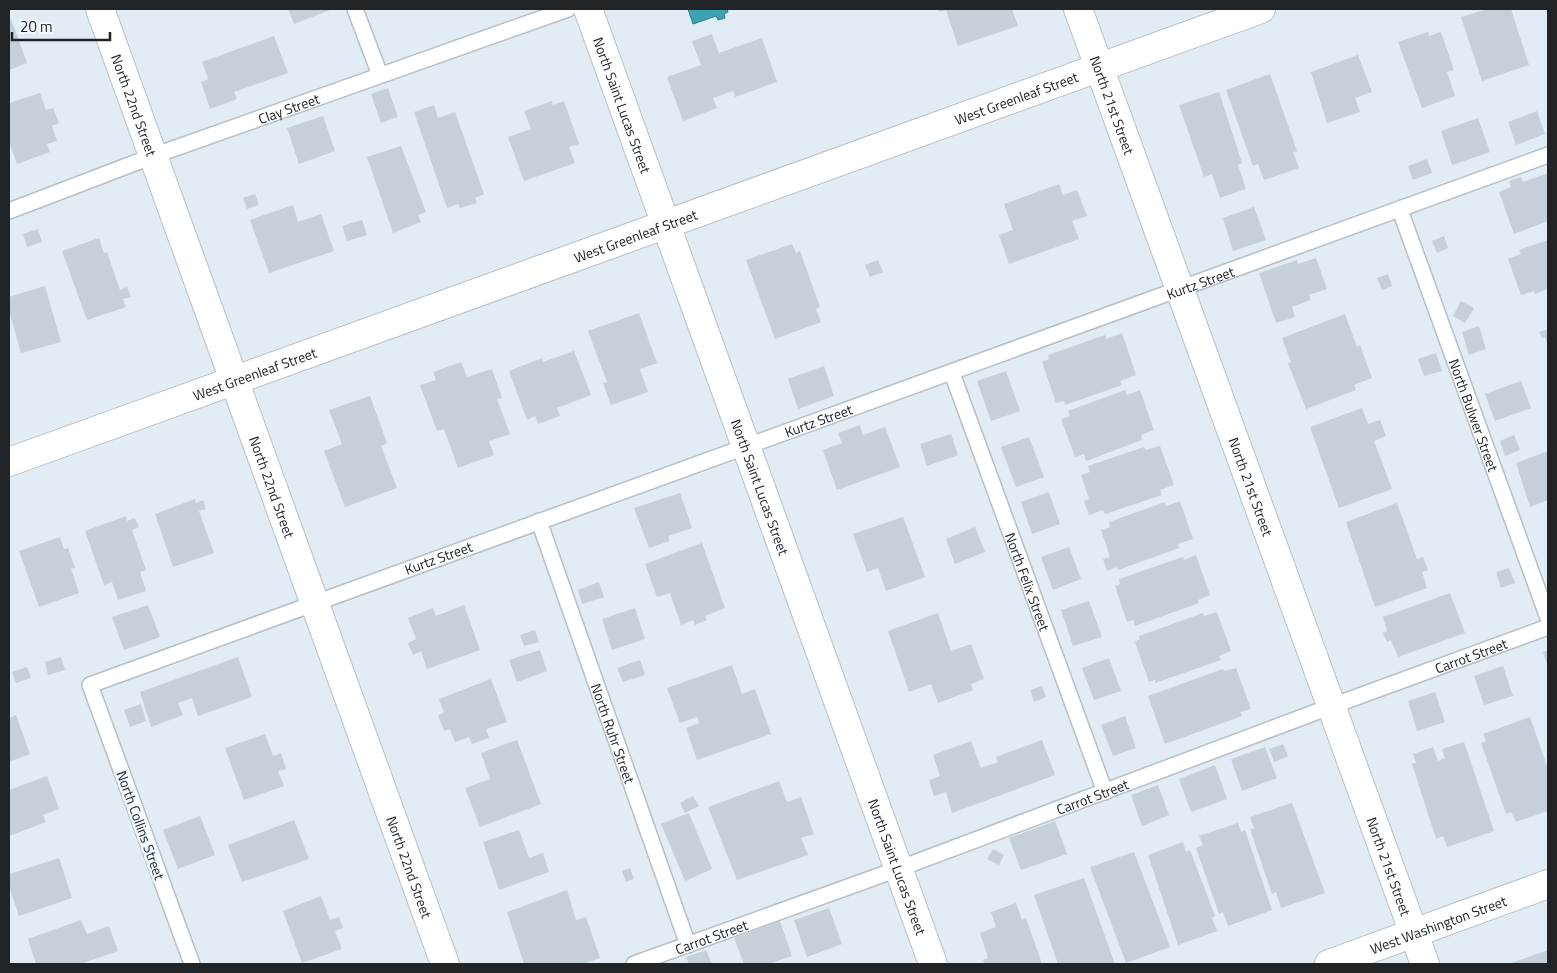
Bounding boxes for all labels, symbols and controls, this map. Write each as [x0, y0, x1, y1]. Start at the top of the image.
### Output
scale bar [12, 10, 110, 42]
text: 20 m [20, 15, 53, 38]
street label: North Saint Lucas Street [588, 34, 657, 176]
street label: North 22nd Street [107, 51, 163, 159]
street label: North 21st Street [1085, 53, 1140, 157]
street label: West Greenleaf Street [951, 66, 1081, 130]
street label: Clay Street [255, 87, 322, 129]
street label: West Greenleaf Street [571, 203, 700, 267]
street label: Kurtz Street [1163, 260, 1237, 304]
street label: West Greenleaf Street [190, 341, 319, 405]
street label: North Bulwer Street [1444, 356, 1504, 474]
street label: Kurtz Street [781, 398, 855, 442]
street label: North Saint Lucas Street [726, 416, 795, 558]
street label: North 22nd Street [245, 433, 301, 541]
street label: North 21st Street [1224, 434, 1279, 539]
street label: North Felix Street [1001, 529, 1056, 634]
street label: Kurtz Street [401, 535, 475, 579]
street label: Carrot Street [1432, 632, 1510, 678]
street label: North Ruhr Street [586, 680, 641, 786]
street label: North Collins Street [112, 767, 171, 883]
street label: Carrot Street [1053, 773, 1131, 819]
street label: North Saint Lucas Street [864, 796, 932, 938]
street label: North 22nd Street [382, 813, 438, 921]
street label: North 21st Street [1362, 814, 1417, 919]
street label: West Washington Street [1367, 890, 1509, 959]
street label: Carrot Street [672, 914, 750, 959]

